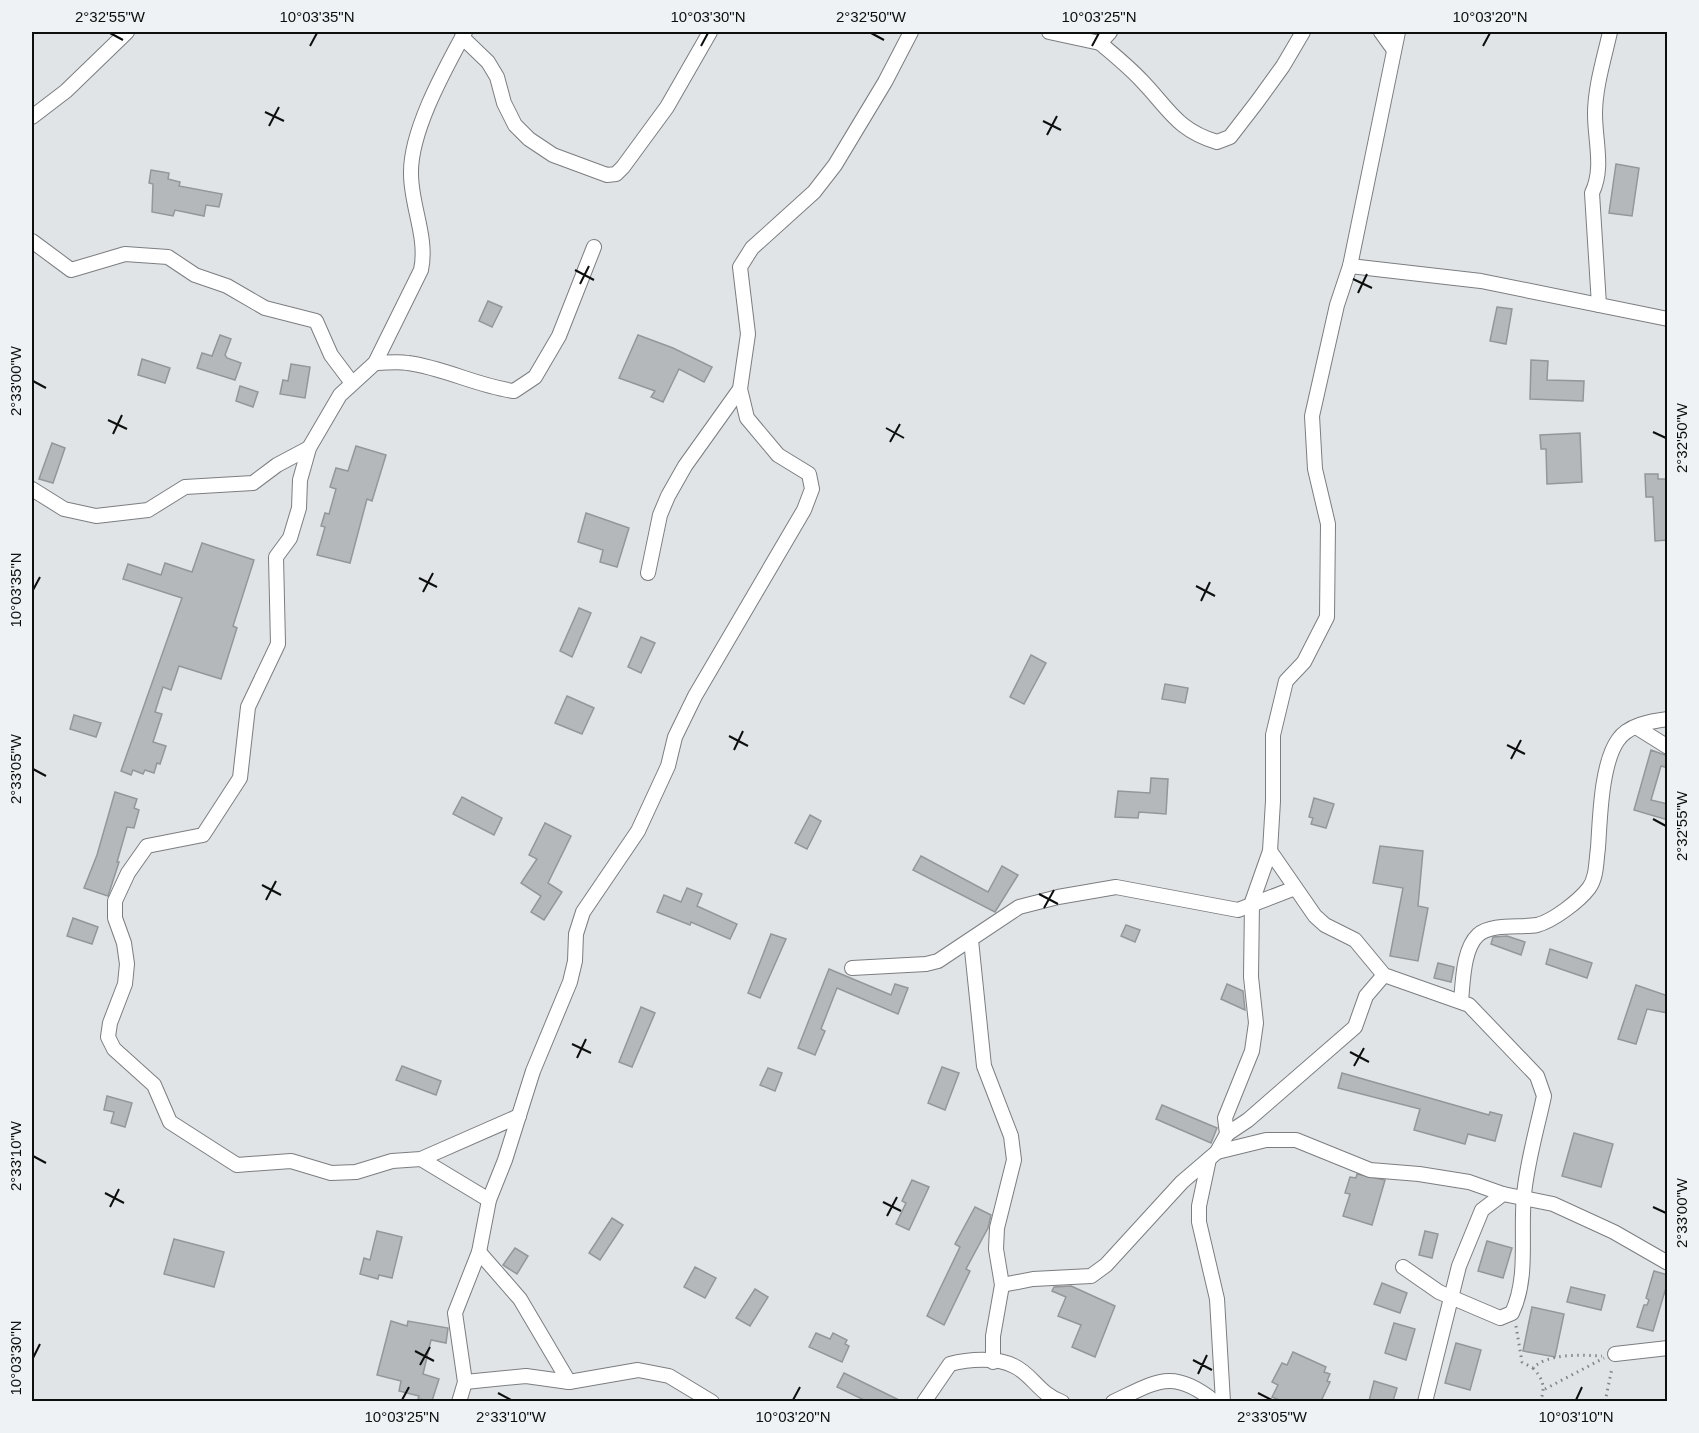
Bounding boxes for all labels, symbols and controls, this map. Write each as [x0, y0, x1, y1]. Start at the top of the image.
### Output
text: 2°32'55"W [75, 8, 146, 25]
text: 10°03'35"N [279, 8, 355, 25]
text: 10°03'30"N [670, 8, 746, 25]
text: 2°32'50"W [836, 8, 907, 25]
text: 10°03'25"N [1061, 8, 1137, 25]
text: 10°03'20"N [1452, 8, 1528, 25]
text: 2°33'00"W [7, 345, 24, 416]
text: 2°32'50"W [1673, 402, 1690, 473]
text: 10°03'35"N [7, 552, 24, 628]
text: 2°33'05"W [7, 733, 24, 804]
text: 2°32'55"W [1673, 790, 1690, 861]
text: 2°33'10"W [7, 1120, 24, 1191]
text: 2°33'00"W [1673, 1177, 1690, 1248]
text: 10°03'30"N [7, 1320, 24, 1396]
text: 10°03'25"N [364, 1408, 440, 1425]
text: 2°33'10"W [476, 1408, 547, 1425]
text: 10°03'20"N [755, 1408, 831, 1425]
text: 2°33'05"W [1237, 1408, 1308, 1425]
text: 10°03'10"N [1538, 1408, 1614, 1425]

